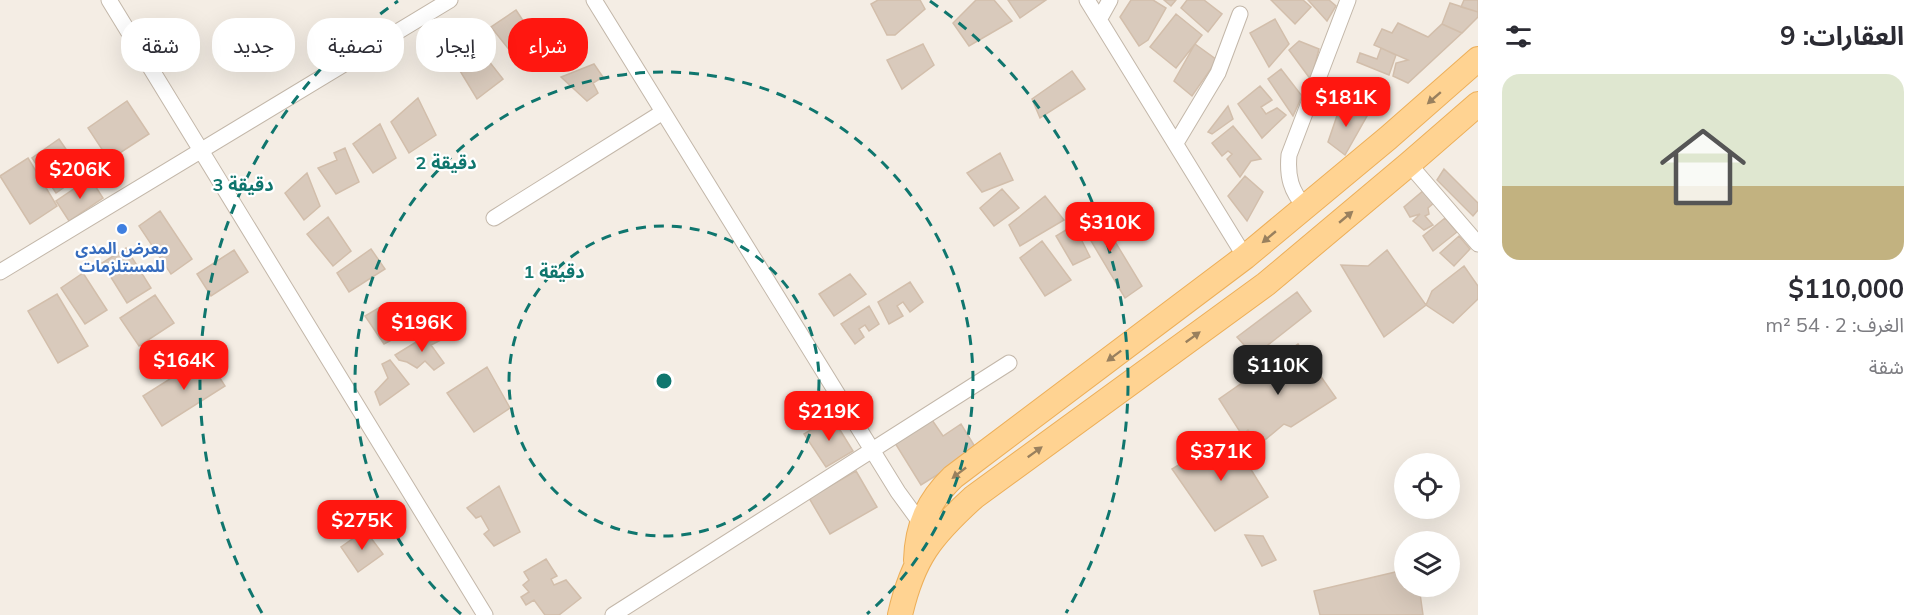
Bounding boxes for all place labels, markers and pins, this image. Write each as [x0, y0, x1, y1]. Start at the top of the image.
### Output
pin: $181K [1304, 77, 1388, 128]
pin: $206K [38, 149, 122, 200]
pin: $310K [1068, 202, 1152, 253]
marker: معرض المدى للمستلزمات [115, 222, 129, 236]
place label: معرض المدى للمستلزمات [75, 238, 169, 276]
pin: $196K [380, 302, 464, 353]
pin: $164K [142, 340, 226, 391]
pin: $110K [1236, 345, 1320, 396]
centre of rings [654, 371, 674, 391]
pin: $219K [787, 391, 871, 442]
pin: $371K [1179, 431, 1263, 482]
pin: $275K [320, 500, 404, 551]

